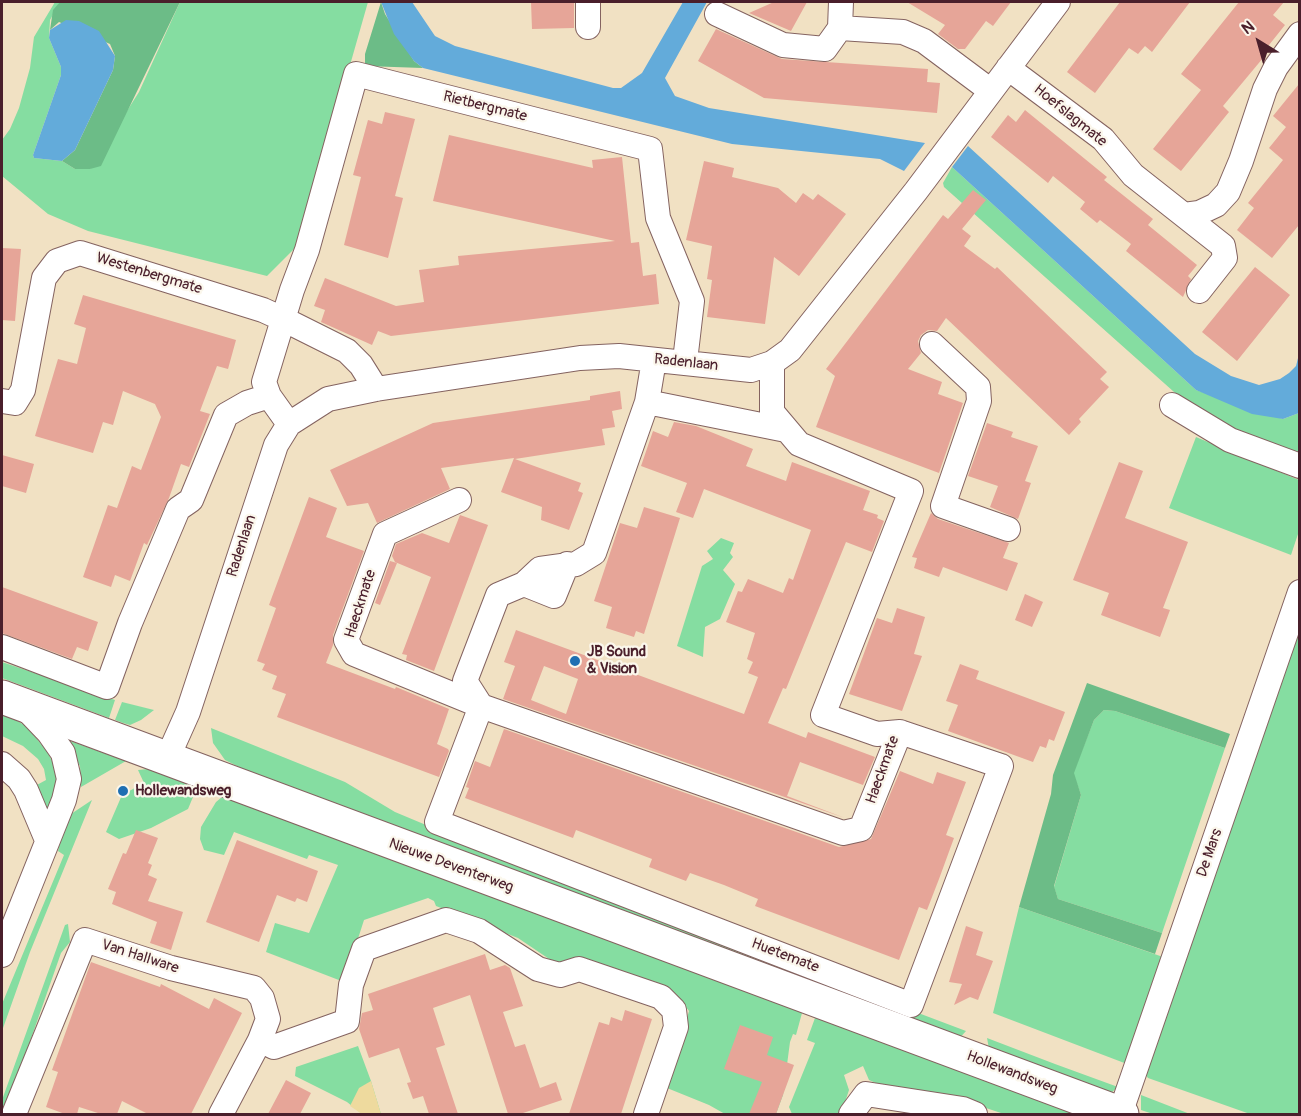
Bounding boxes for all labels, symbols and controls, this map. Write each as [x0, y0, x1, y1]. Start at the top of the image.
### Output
north arrow [1229, 12, 1289, 72]
text: N [1238, 16, 1259, 39]
street label: Hoefslagmate [1030, 81, 1110, 151]
street label: Rietbergmate [441, 88, 529, 126]
street label: Westenbergmate [94, 249, 204, 299]
street label: Radenlaan [653, 351, 719, 375]
street label: Radenlaan [224, 513, 260, 579]
street label: Haeckmate [341, 567, 381, 641]
place label: JB Sound & Vision [587, 643, 646, 678]
marker: JB Sound & Vision [568, 654, 582, 668]
street label: Haeckmate [862, 734, 904, 806]
place label: Hollewandsweg [135, 782, 231, 800]
marker: Hollewandsweg [116, 784, 130, 798]
street label: De Mars [1193, 826, 1227, 880]
street label: Nieuwe Deventerweg [386, 835, 516, 897]
street label: Huetemate [749, 935, 821, 977]
street label: Van Hallware [99, 936, 181, 978]
street label: Hollewandsweg [964, 1047, 1060, 1099]

